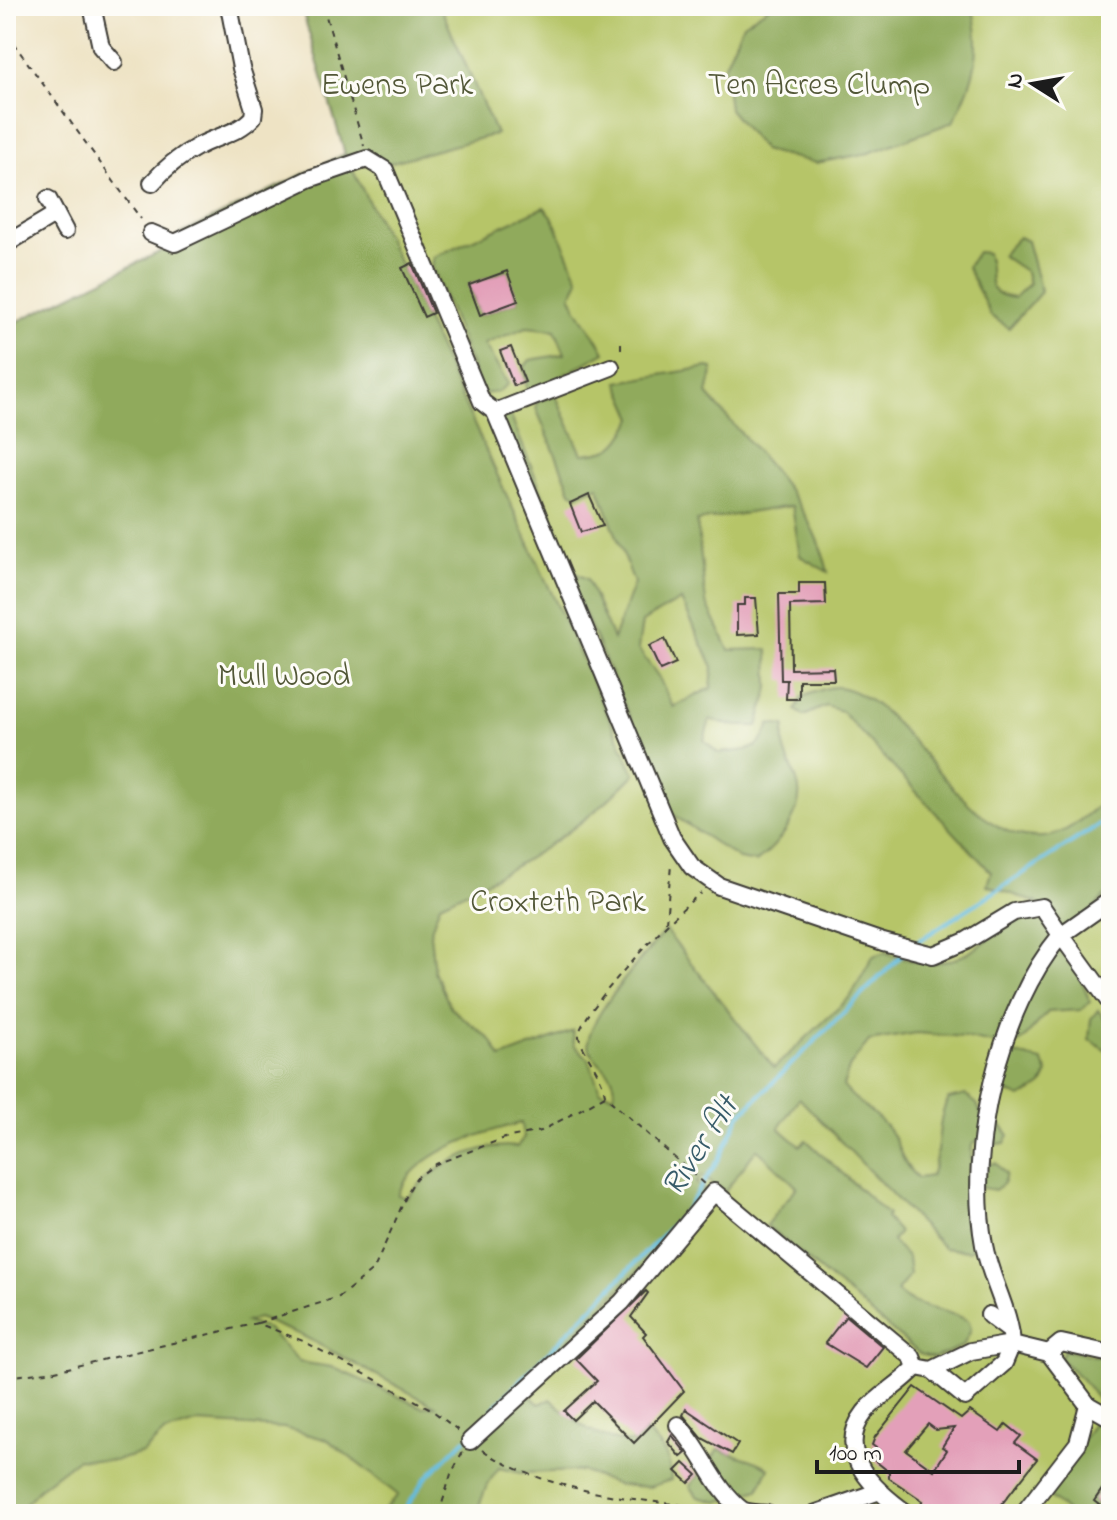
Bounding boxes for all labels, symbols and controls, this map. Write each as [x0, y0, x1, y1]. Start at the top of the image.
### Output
north arrow [993, 44, 1073, 124]
park label: Ewens Park [321, 63, 474, 110]
park label: Ten Acres Clump [708, 63, 930, 110]
text: N [999, 70, 1033, 91]
park label: Mull Wood [218, 654, 350, 701]
park label: Croxteth Park [470, 880, 647, 927]
water label: River Alt [650, 1084, 755, 1208]
scale bar [817, 1424, 1019, 1474]
text: 100 m [829, 1437, 882, 1472]

